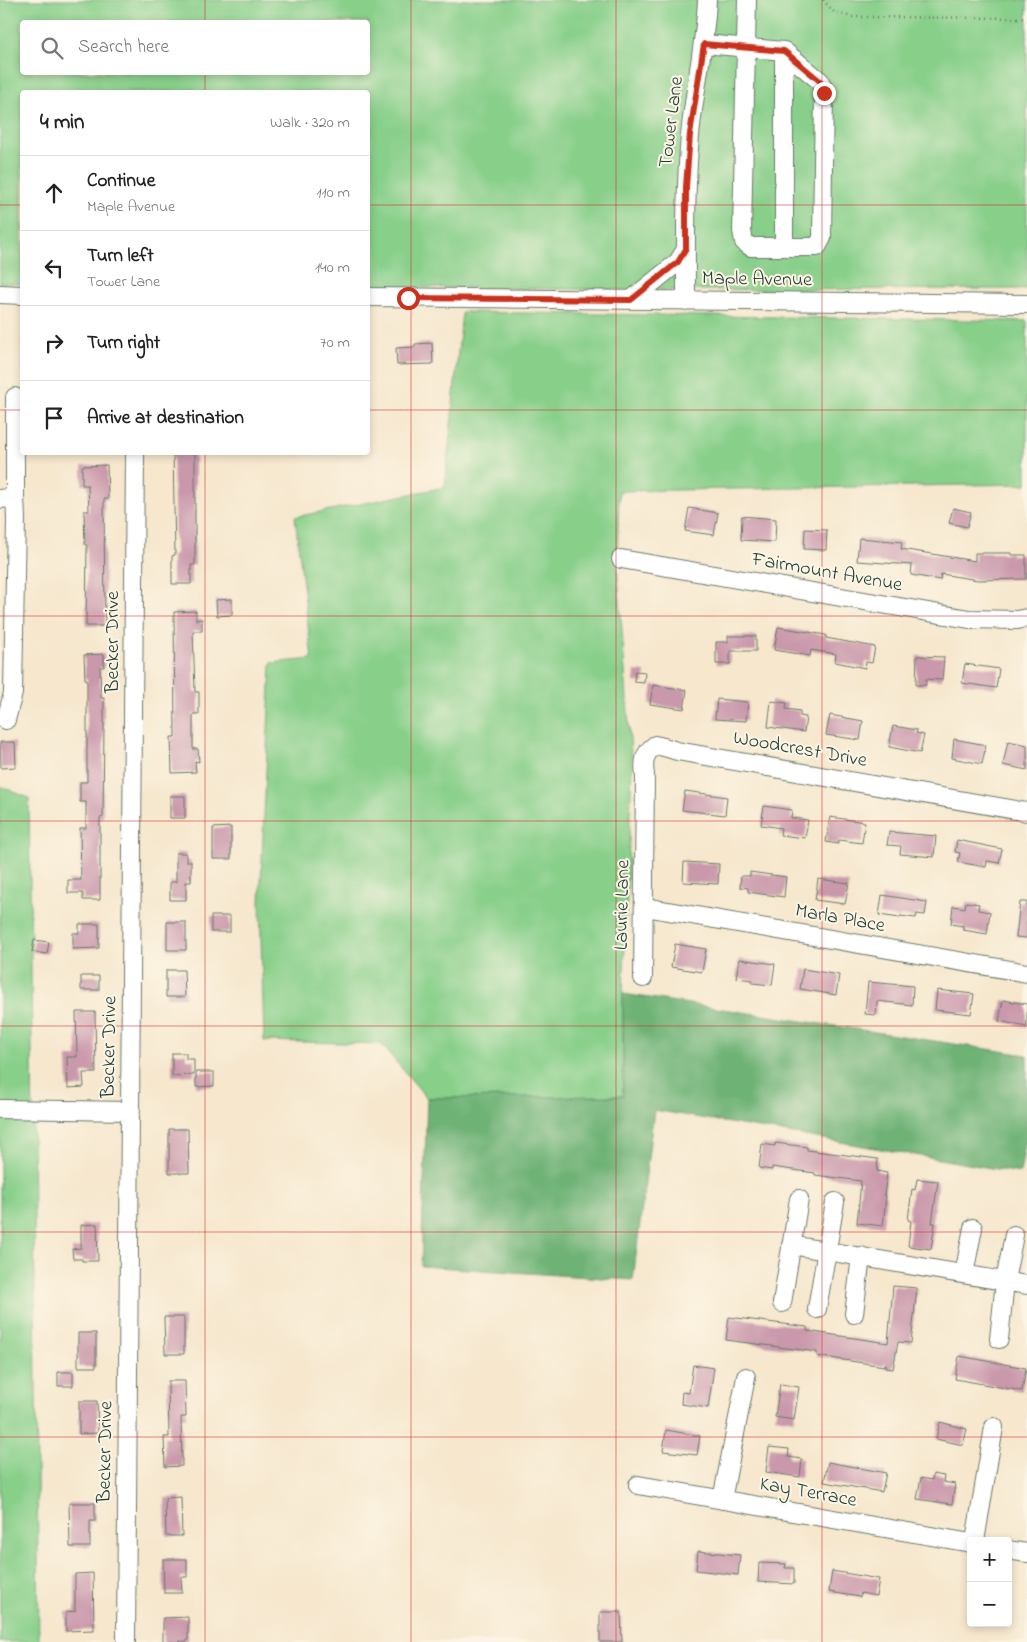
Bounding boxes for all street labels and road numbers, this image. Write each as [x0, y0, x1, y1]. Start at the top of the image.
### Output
street label: Tower Lane [652, 75, 692, 169]
street label: Maple Avenue [702, 265, 812, 295]
street label: Fairmount Avenue [749, 545, 905, 601]
street label: Becker Drive [99, 591, 128, 694]
street label: Woodcrest Drive [731, 724, 869, 776]
street label: Laurie Lane [608, 860, 638, 950]
street label: Marla Place [793, 897, 887, 941]
street label: Becker Drive [95, 996, 125, 1099]
street label: Becker Drive [91, 1401, 121, 1504]
street label: Kay Terrace [757, 1470, 859, 1516]

